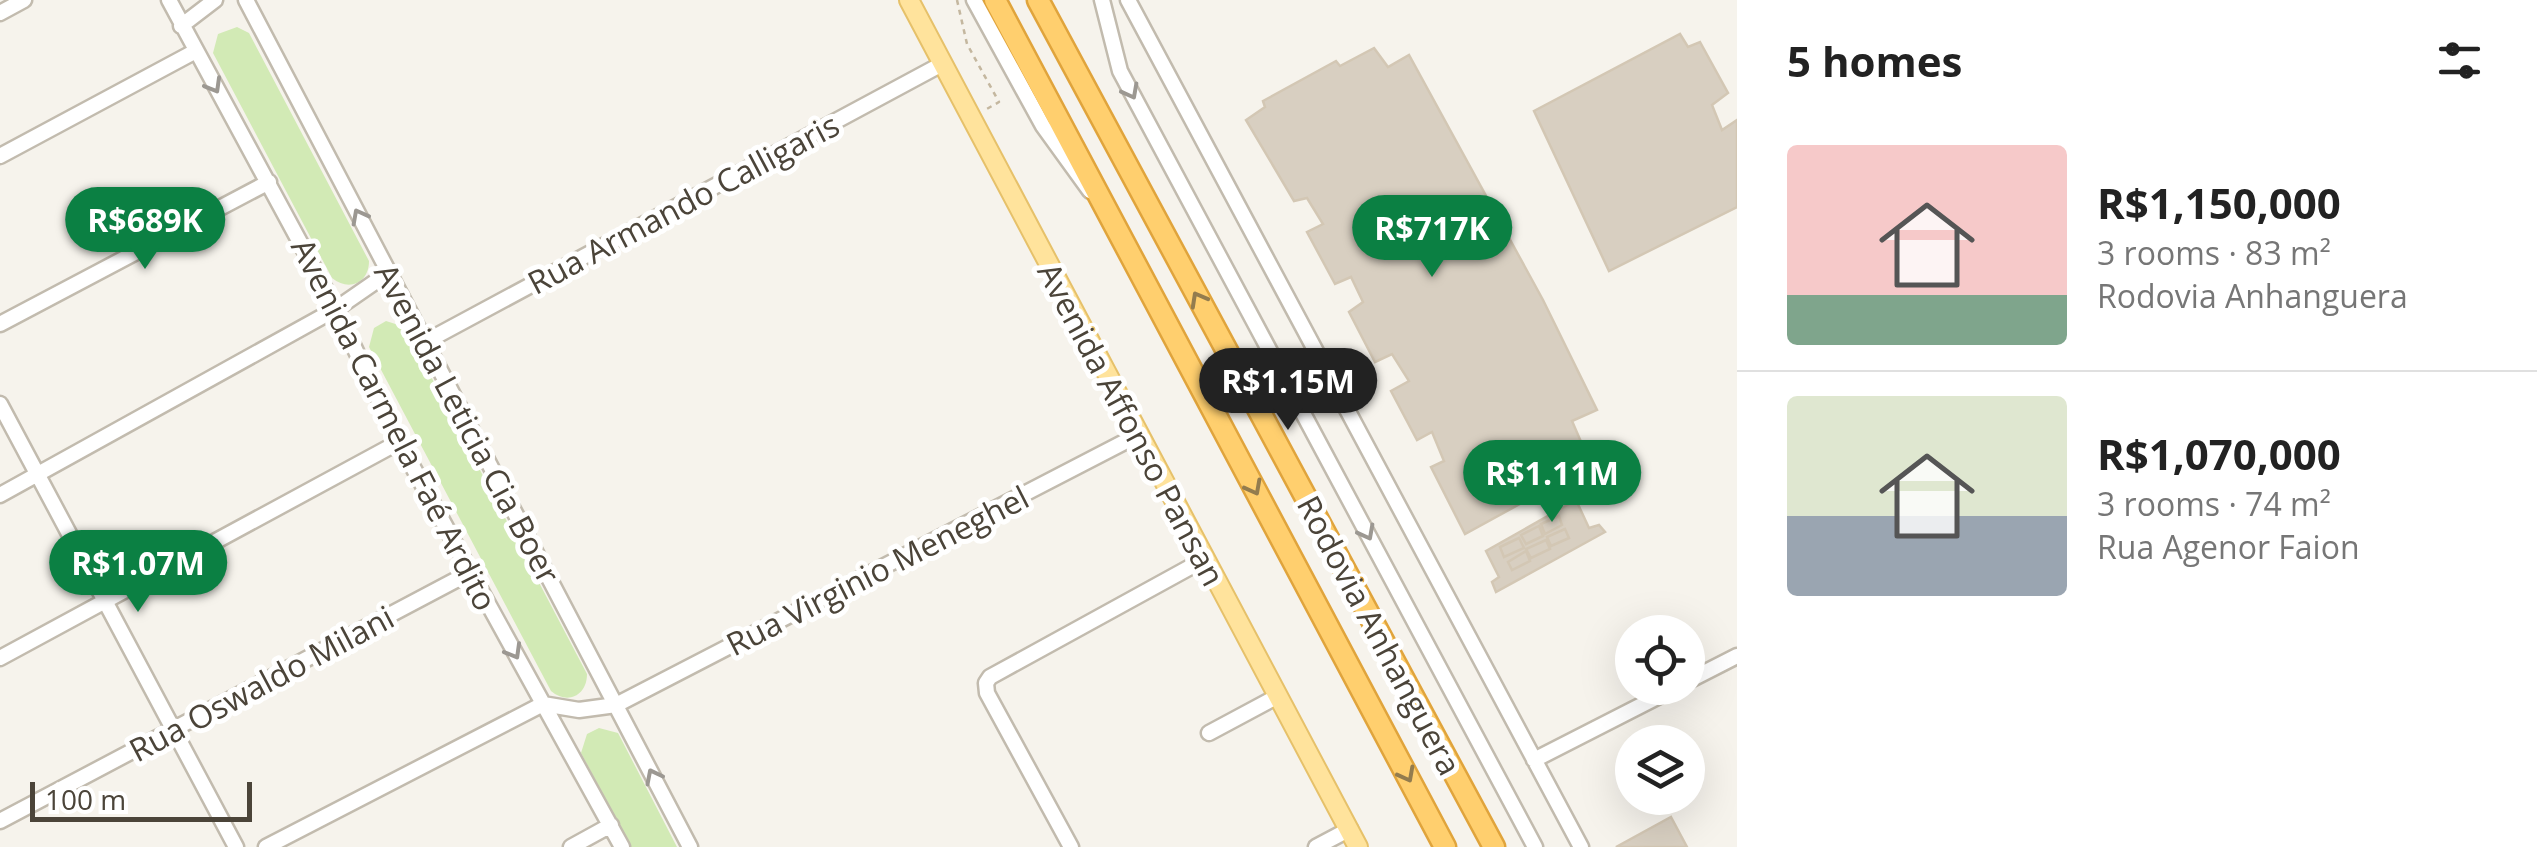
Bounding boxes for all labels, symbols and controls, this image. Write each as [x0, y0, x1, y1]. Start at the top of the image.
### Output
text: 5 homes [1787, 32, 1962, 89]
icon: filters [2432, 33, 2487, 88]
one-way arrow [202, 75, 221, 93]
one-way arrow [1119, 82, 1138, 100]
street label: Rua Armando Calligaris [520, 103, 846, 303]
text: R$1,150,000 [2097, 174, 2341, 231]
icon: home [1867, 185, 1987, 305]
pin: R$689K [64, 187, 226, 272]
pin: R$717K [1351, 195, 1513, 280]
text: R$689K [87, 198, 203, 241]
text: R$717K [1374, 206, 1490, 249]
one-way arrow [352, 209, 371, 227]
street label: Avenida Carmela Faé Ardito [282, 230, 508, 618]
text: 3 rooms · 83 m² [2097, 231, 2331, 274]
street label: Avenida Affonso Pansan [1028, 255, 1236, 593]
street label: Avenida Leticia Cia Boer [365, 256, 571, 590]
text: Rodovia Anhanguera [2097, 274, 2408, 317]
one-way arrow [1191, 292, 1210, 310]
pin: R$1.15M [1196, 348, 1380, 433]
text: R$1.15M [1221, 359, 1355, 402]
text: R$1,070,000 [2097, 425, 2341, 482]
icon: home [1867, 436, 1987, 556]
pin: R$1.11M [1460, 440, 1644, 525]
text: R$1.11M [1485, 451, 1619, 494]
street label: Rua Virginio Meneghel [719, 475, 1035, 665]
one-way arrow [1242, 477, 1261, 495]
text: 3 rooms · 74 m² [2097, 482, 2331, 525]
street label: Rodovia Anhanguera [1288, 488, 1472, 782]
one-way arrow [1355, 523, 1374, 541]
text: Rua Agenor Faion [2097, 525, 2360, 568]
pin: R$1.07M [46, 530, 230, 615]
text: R$1.07M [71, 541, 205, 584]
street label: Rua Oswaldo Milani [121, 595, 401, 771]
map controls [1615, 615, 1705, 815]
button: locate [1615, 615, 1705, 705]
one-way arrow [501, 641, 521, 659]
button: layers [1615, 725, 1705, 815]
one-way arrow [1395, 764, 1414, 782]
one-way arrow [645, 768, 665, 786]
scale bar [30, 777, 252, 822]
text: 100 m [45, 780, 126, 818]

